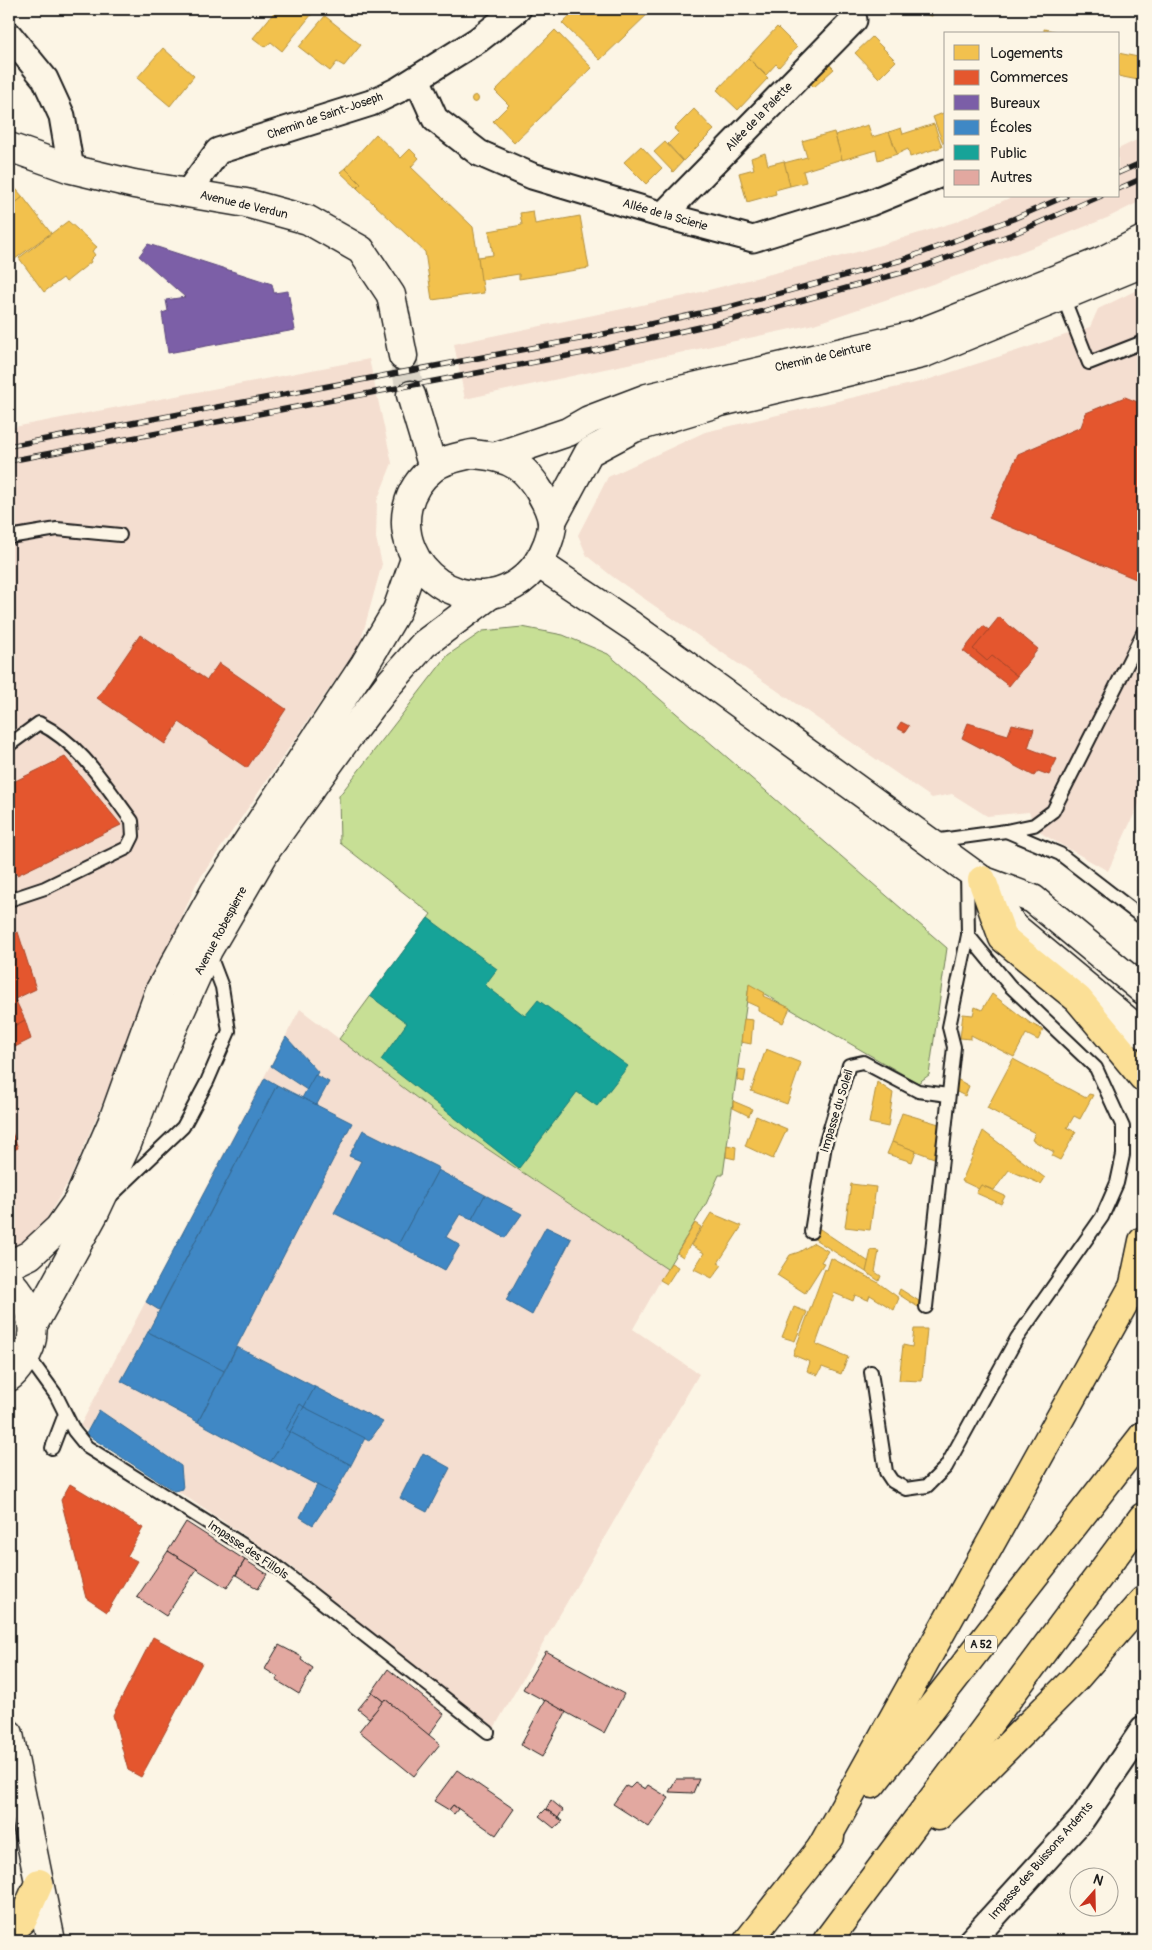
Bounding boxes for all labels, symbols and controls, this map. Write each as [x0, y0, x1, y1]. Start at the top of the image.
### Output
legend [944, 32, 1120, 198]
text: Logements [990, 44, 1063, 63]
text: Commerces [990, 68, 1068, 87]
street label: Allée de la Palette [722, 79, 796, 155]
street label: Chemin de Saint-Joseph [265, 89, 385, 143]
text: Bureaux [990, 94, 1040, 113]
text: Écoles [990, 118, 1032, 137]
text: Public [990, 144, 1027, 163]
text: Autres [990, 168, 1032, 187]
street label: Avenue de Verdun [199, 188, 290, 222]
street label: Allée de la Scierie [621, 196, 709, 234]
street label: Chemin de Ceinture [773, 339, 873, 375]
street label: Avenue Robespierre [191, 884, 251, 978]
street label: Impasse du Soleil [817, 1067, 857, 1154]
street label: Impasse des Fillols [205, 1517, 292, 1583]
road number: A 52 [965, 1636, 997, 1652]
street label: Impasse des Buissons Ardents [986, 1798, 1097, 1923]
north arrow [1070, 1868, 1120, 1918]
text: N [1091, 1871, 1106, 1890]

